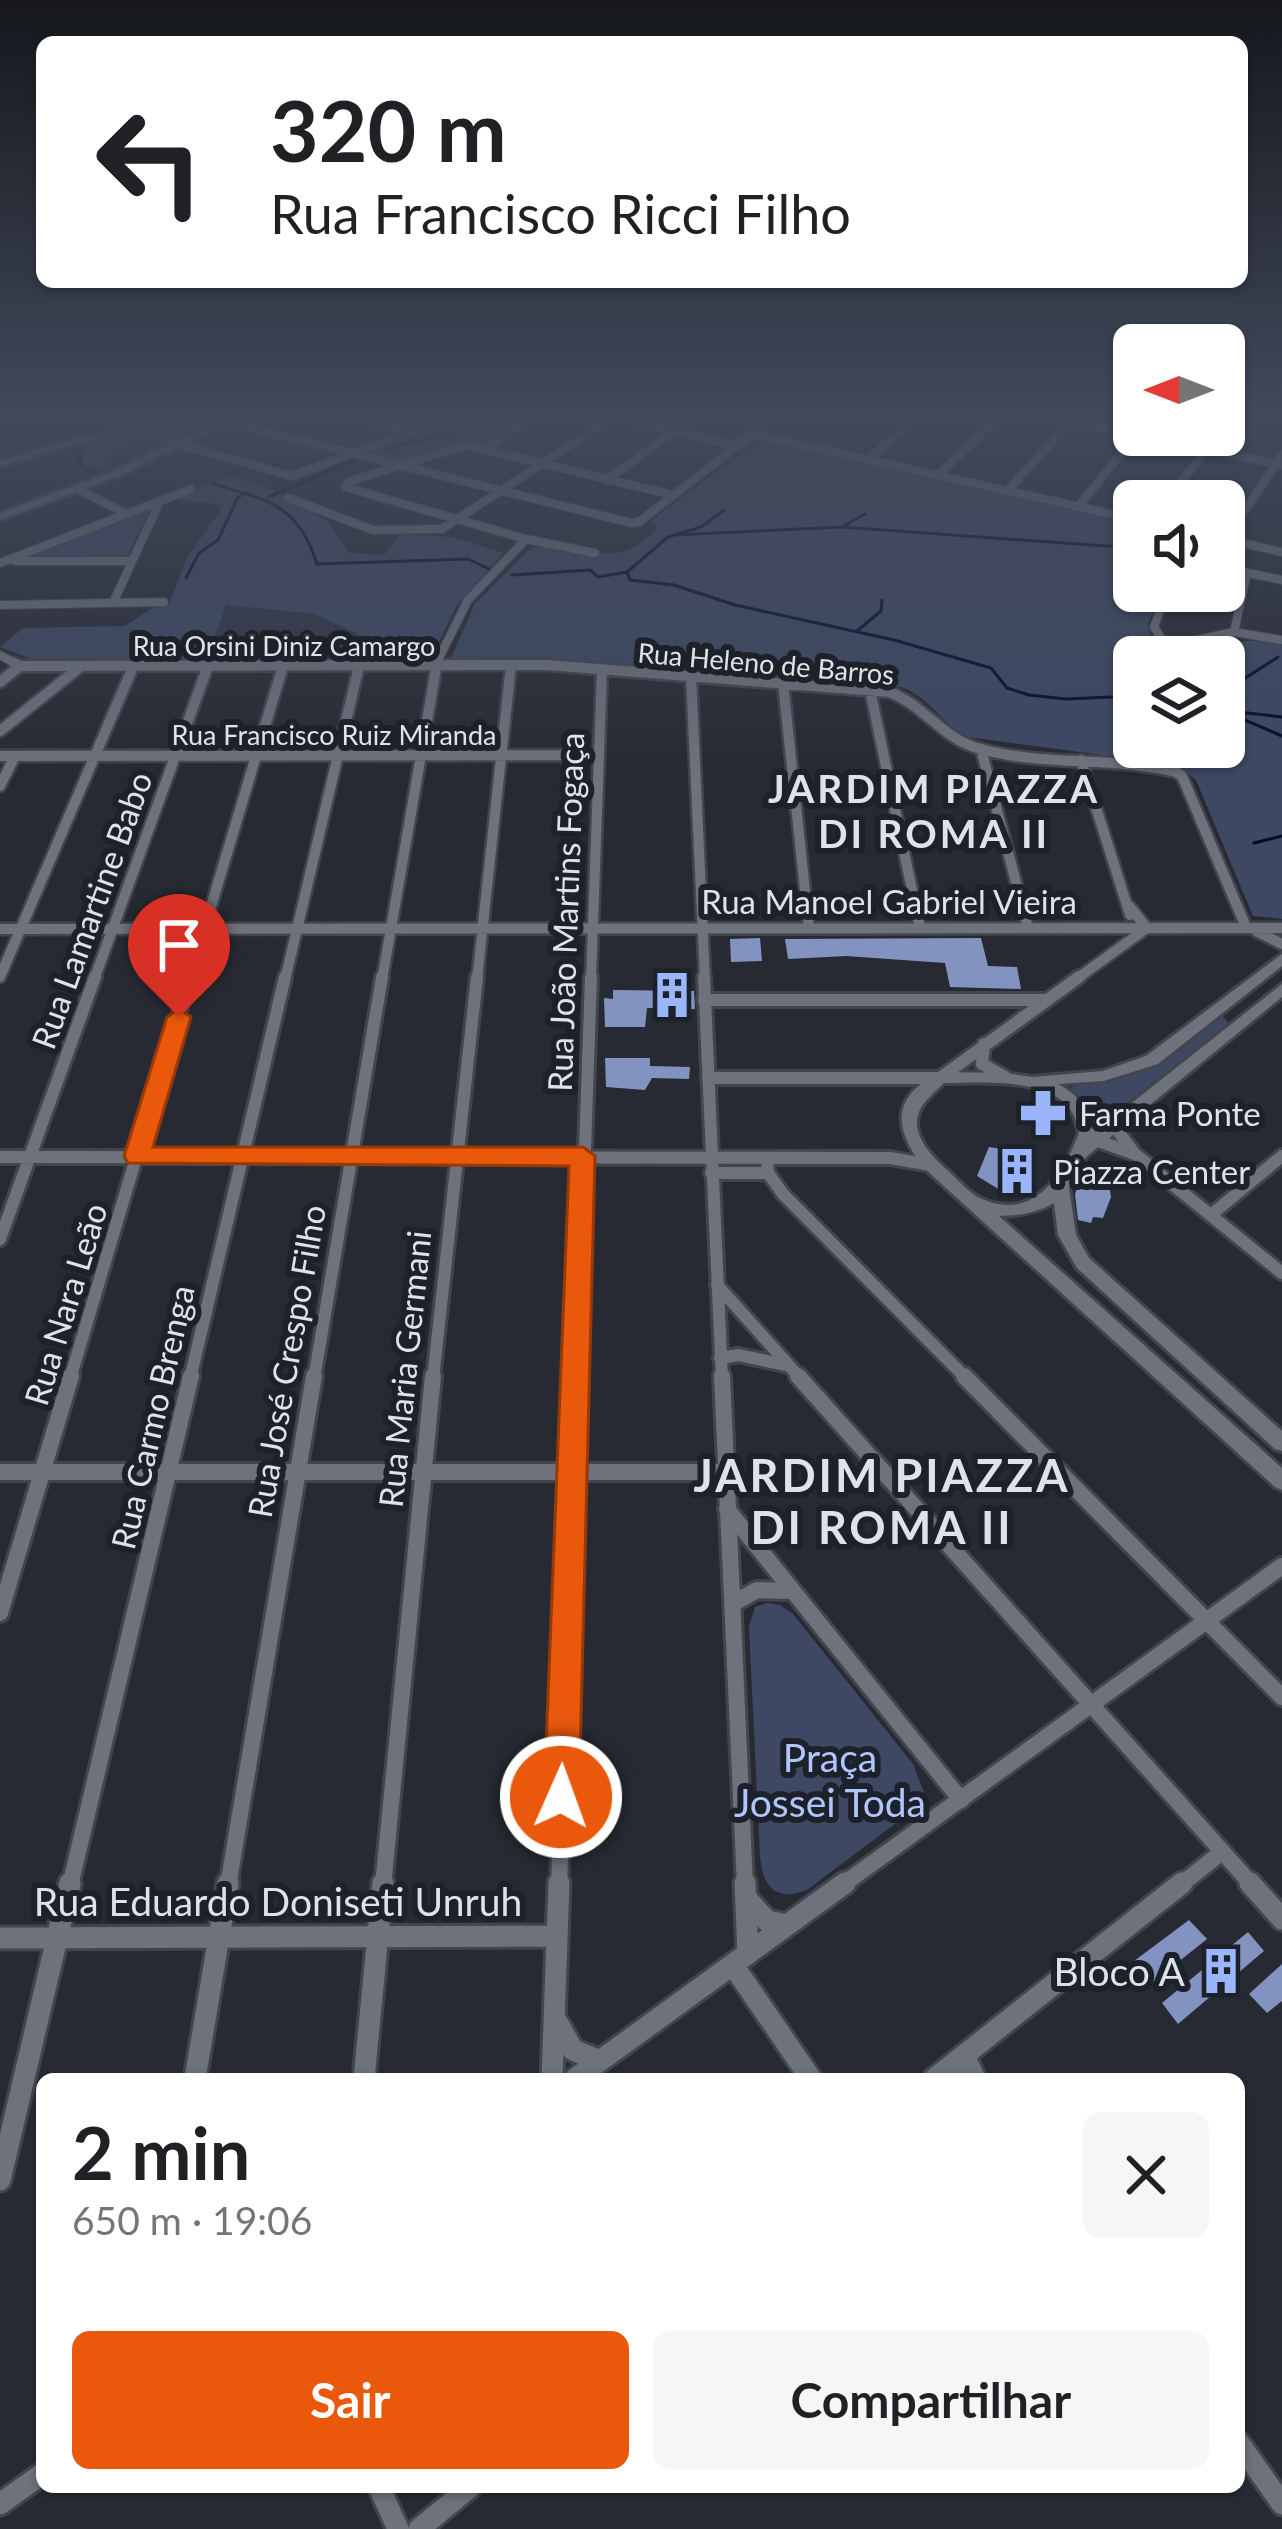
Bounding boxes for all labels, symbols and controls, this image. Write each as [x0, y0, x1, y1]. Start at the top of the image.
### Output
text: 320 m [270, 79, 507, 180]
icon: left [72, 84, 228, 240]
text: Rua Francisco Ricci Filho [270, 181, 851, 246]
north arrow [1113, 324, 1245, 456]
map controls [1113, 324, 1245, 768]
button: sound [1113, 480, 1245, 612]
street label: Rua Orsini Diniz Camargo [133, 629, 435, 662]
street label: Rua Heleno de Barros [636, 635, 896, 691]
button: layers [1113, 636, 1245, 768]
street label: Rua Francisco Ruiz Miranda [172, 718, 496, 751]
street label: Rua João Martins Fogaça [539, 732, 591, 1092]
district label: JARDIM PIAZZA DI ROMA II [768, 765, 1100, 856]
street label: Rua Lamartine Babo [22, 766, 160, 1054]
street label: Rua Manoel Gabriel Vieira [701, 881, 1077, 921]
pin [128, 894, 230, 1017]
icon: arrive [146, 912, 212, 978]
building icon: ㅤ [647, 970, 697, 1020]
place label: ㅤ [708, 975, 738, 1015]
pharmacy icon: Farma Ponte [1018, 1088, 1068, 1138]
place label: Farma Ponte [1079, 1093, 1261, 1133]
building icon: Piazza Center [992, 1146, 1042, 1196]
place label: Piazza Center [1053, 1151, 1250, 1191]
street label: Rua Nara Leão [15, 1198, 115, 1410]
street label: Rua José Crespo Filho [239, 1202, 333, 1520]
street label: Rua Maria Germani [370, 1229, 438, 1509]
street label: Rua Carmo Brenga [102, 1281, 202, 1553]
district label: JARDIM PIAZZA DI ROMA II [693, 1448, 1071, 1554]
position arrow [498, 1734, 624, 1860]
park label: Praça Jossei Toda [734, 1734, 926, 1825]
street label: Rua Eduardo Doniseti Unruh [34, 1878, 522, 1924]
building icon: Bloco A [1196, 1946, 1246, 1996]
place label: Bloco A [1053, 1948, 1186, 1994]
text: 2 min [72, 2109, 250, 2195]
button: close [1083, 2112, 1209, 2238]
text: 650 m · 19:06 [72, 2197, 312, 2243]
button: Sair [72, 2331, 629, 2469]
button: Compartilhar [653, 2331, 1209, 2469]

